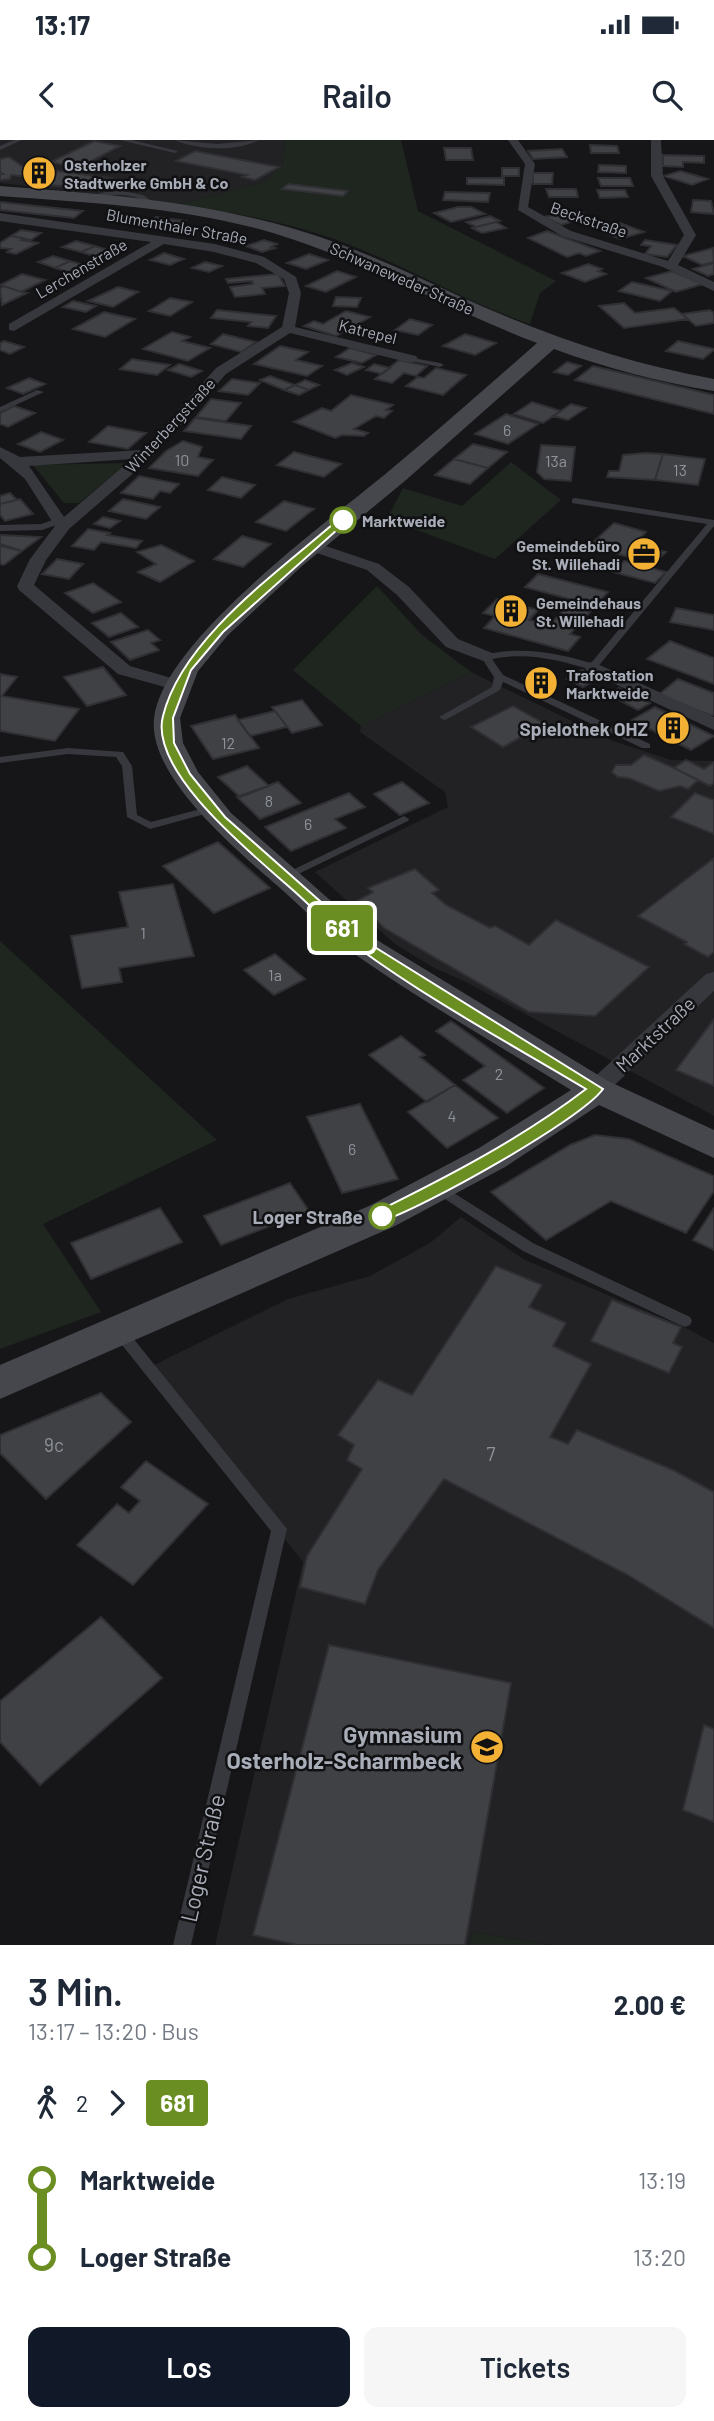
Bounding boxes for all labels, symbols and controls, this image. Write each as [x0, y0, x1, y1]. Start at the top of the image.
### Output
text: 13:17 [35, 9, 90, 40]
icon: back [28, 76, 66, 114]
text: Railo [322, 76, 392, 114]
icon: search [648, 76, 686, 114]
building icon: Osterholzer Stadtwerke GmbH & Co [20, 154, 58, 192]
place label: Osterholzer Stadtwerke GmbH & Co [64, 155, 228, 192]
street label: Beckstraße [548, 197, 630, 241]
street label: Blumenthaler Straße [105, 204, 249, 248]
street label: Lerchenstraße [32, 234, 130, 302]
street label: Schwaneweder Straße [327, 238, 477, 318]
street label: Katrepel [337, 315, 399, 347]
street label: Winterbergstraße [121, 374, 219, 476]
house number: 6 [503, 420, 511, 439]
house number: 10 [175, 450, 189, 469]
house number: 13a [545, 451, 567, 470]
house number: 13 [673, 460, 687, 479]
marker: Marktweide [330, 507, 356, 533]
place label: Marktweide [362, 511, 445, 530]
office icon: Gemeindebüro St. Willehadi [625, 535, 663, 573]
place label: Gemeindebüro St. Willehadi [516, 536, 620, 573]
building icon: Gemeindehaus St. Willehadi [492, 592, 530, 630]
place label: Gemeindehaus St. Willehadi [536, 593, 641, 630]
building icon: Trafostation Marktweide [522, 664, 560, 702]
place label: Trafostation Marktweide [566, 665, 654, 702]
building icon: Spielothek OHZ [654, 709, 692, 747]
place label: Spielothek OHZ [520, 717, 648, 740]
house number: 12 [221, 733, 235, 752]
house number: 8 [265, 791, 273, 810]
house number: 6 [304, 814, 312, 833]
line badge: 681 [302, 905, 382, 951]
text: 681 [325, 913, 359, 942]
house number: 1 [140, 923, 146, 942]
house number: 1a [268, 965, 282, 984]
street label: Marktstraße [611, 991, 699, 1077]
house number: 2 [495, 1064, 503, 1083]
house number: 4 [448, 1106, 456, 1125]
house number: 6 [348, 1139, 356, 1158]
marker: Loger Straße [369, 1203, 395, 1229]
place label: Loger Straße [253, 1205, 363, 1228]
house number: 9c [44, 1433, 64, 1456]
house number: 7 [487, 1442, 496, 1465]
place label: Gymnasium Osterholz-Scharmbeck [226, 1720, 462, 1774]
school or university icon: Gymnasium Osterholz-Scharmbeck [468, 1728, 506, 1766]
street label: Loger Straße [174, 1791, 230, 1925]
text: 3 Min. [28, 1968, 123, 2014]
text: 2.00 € [614, 1989, 686, 2020]
text: 13:17 – 13:20 · Bus [28, 2017, 199, 2045]
icon: walk [28, 2084, 66, 2122]
icon: forward [98, 2084, 136, 2122]
text: 681 [160, 2088, 194, 2117]
text: 2 [76, 2089, 88, 2117]
text: Marktweide [80, 2164, 215, 2195]
text: 13:19 [638, 2166, 686, 2194]
text: Loger Straße [80, 2241, 231, 2272]
text: 13:20 [633, 2243, 686, 2271]
button: Los [28, 2327, 350, 2407]
button: Tickets [364, 2327, 686, 2407]

